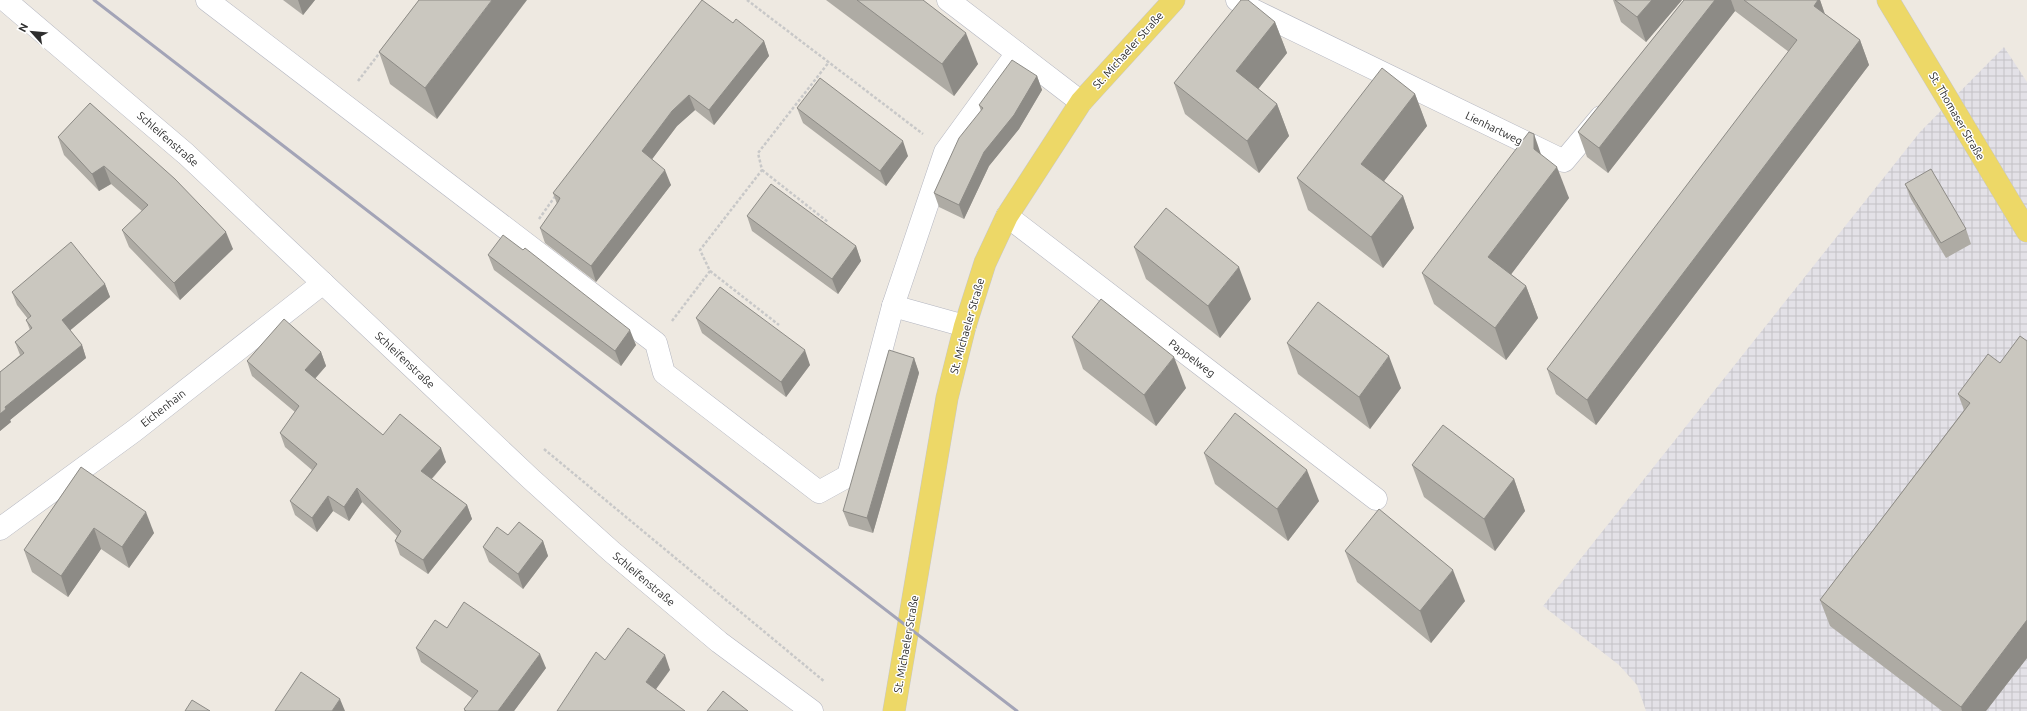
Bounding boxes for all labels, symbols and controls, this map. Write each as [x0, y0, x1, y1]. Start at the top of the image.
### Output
street label: St. Michaeler Straße [1090, 9, 1166, 91]
north arrow [12, 12, 52, 52]
text: N [16, 21, 30, 34]
street label: St. Thomaser Straße [1927, 70, 1987, 162]
street label: Schleifenstraße [135, 109, 201, 169]
street label: Lienhartweg [1464, 109, 1524, 147]
street label: St. Michaeler Straße [948, 277, 986, 375]
street label: Schleifenstraße [373, 329, 437, 391]
street label: Pappelweg [1166, 337, 1218, 379]
street label: Eichenhain [138, 387, 188, 429]
street label: Schleifenstraße [611, 550, 677, 608]
street label: St. Michaeler Straße [891, 594, 921, 694]

